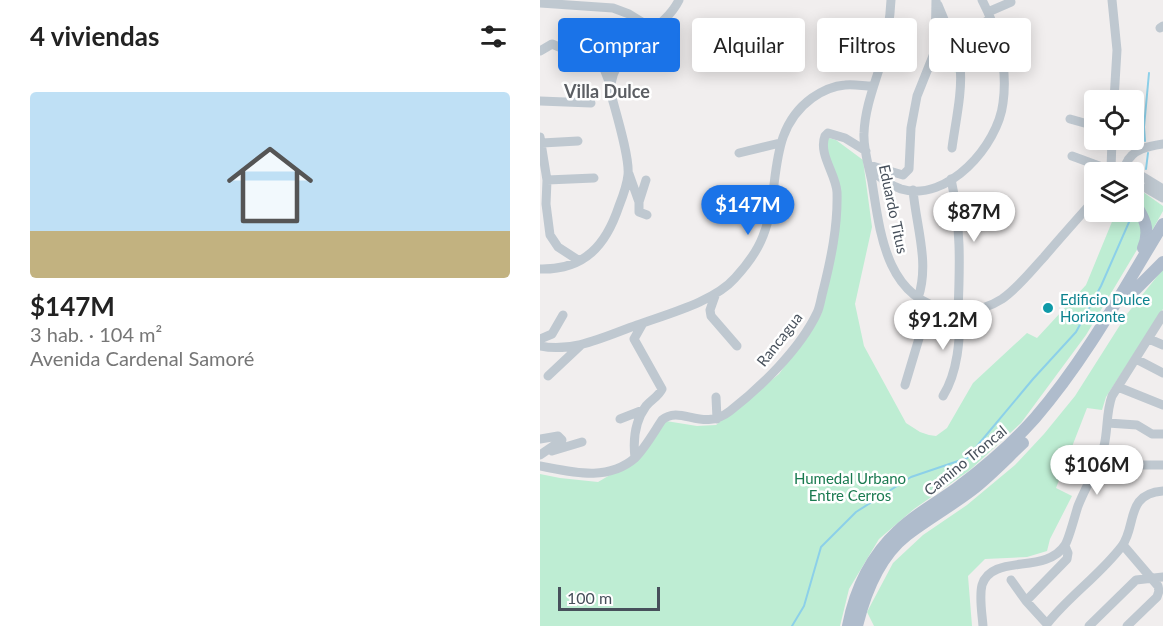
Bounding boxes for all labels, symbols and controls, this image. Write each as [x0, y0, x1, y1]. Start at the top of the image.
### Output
chip: Comprar [558, 18, 680, 72]
chip: Alquilar [692, 18, 805, 72]
chip: Filtros [817, 18, 917, 72]
chip: Nuevo [929, 18, 1031, 72]
text: 4 viviendas [30, 20, 159, 52]
icon: filters [477, 20, 510, 53]
district label: Villa Dulce [563, 80, 650, 102]
map controls [1084, 90, 1144, 222]
button: locate [1084, 90, 1144, 150]
icon: home [216, 131, 324, 239]
button: layers [1084, 162, 1144, 222]
street label: Eduardo Titus [876, 163, 912, 255]
pin: $147M [706, 185, 790, 236]
text: $147M [715, 192, 781, 216]
pin: $87M [938, 192, 1010, 243]
text: $87M [947, 199, 1001, 223]
text: $147M [30, 290, 115, 322]
place label: Edificio Dulce Horizonte [1060, 290, 1150, 325]
pin: $91.2M [894, 300, 992, 351]
marker: Edificio Dulce Horizonte [1041, 301, 1055, 315]
text: $91.2M [908, 307, 978, 331]
street label: Rancagua [752, 308, 806, 370]
text: 3 hab. · 104 m² [30, 322, 162, 346]
text: Avenida Cardenal Samoré [30, 346, 254, 370]
street label: Camino Troncal [920, 421, 1010, 499]
pin: $106M [1055, 445, 1139, 496]
text: $106M [1064, 452, 1130, 476]
park label: Humedal Urbano Entre Cerros [794, 469, 906, 504]
scale bar [558, 584, 660, 612]
text: 100 m [567, 588, 612, 607]

